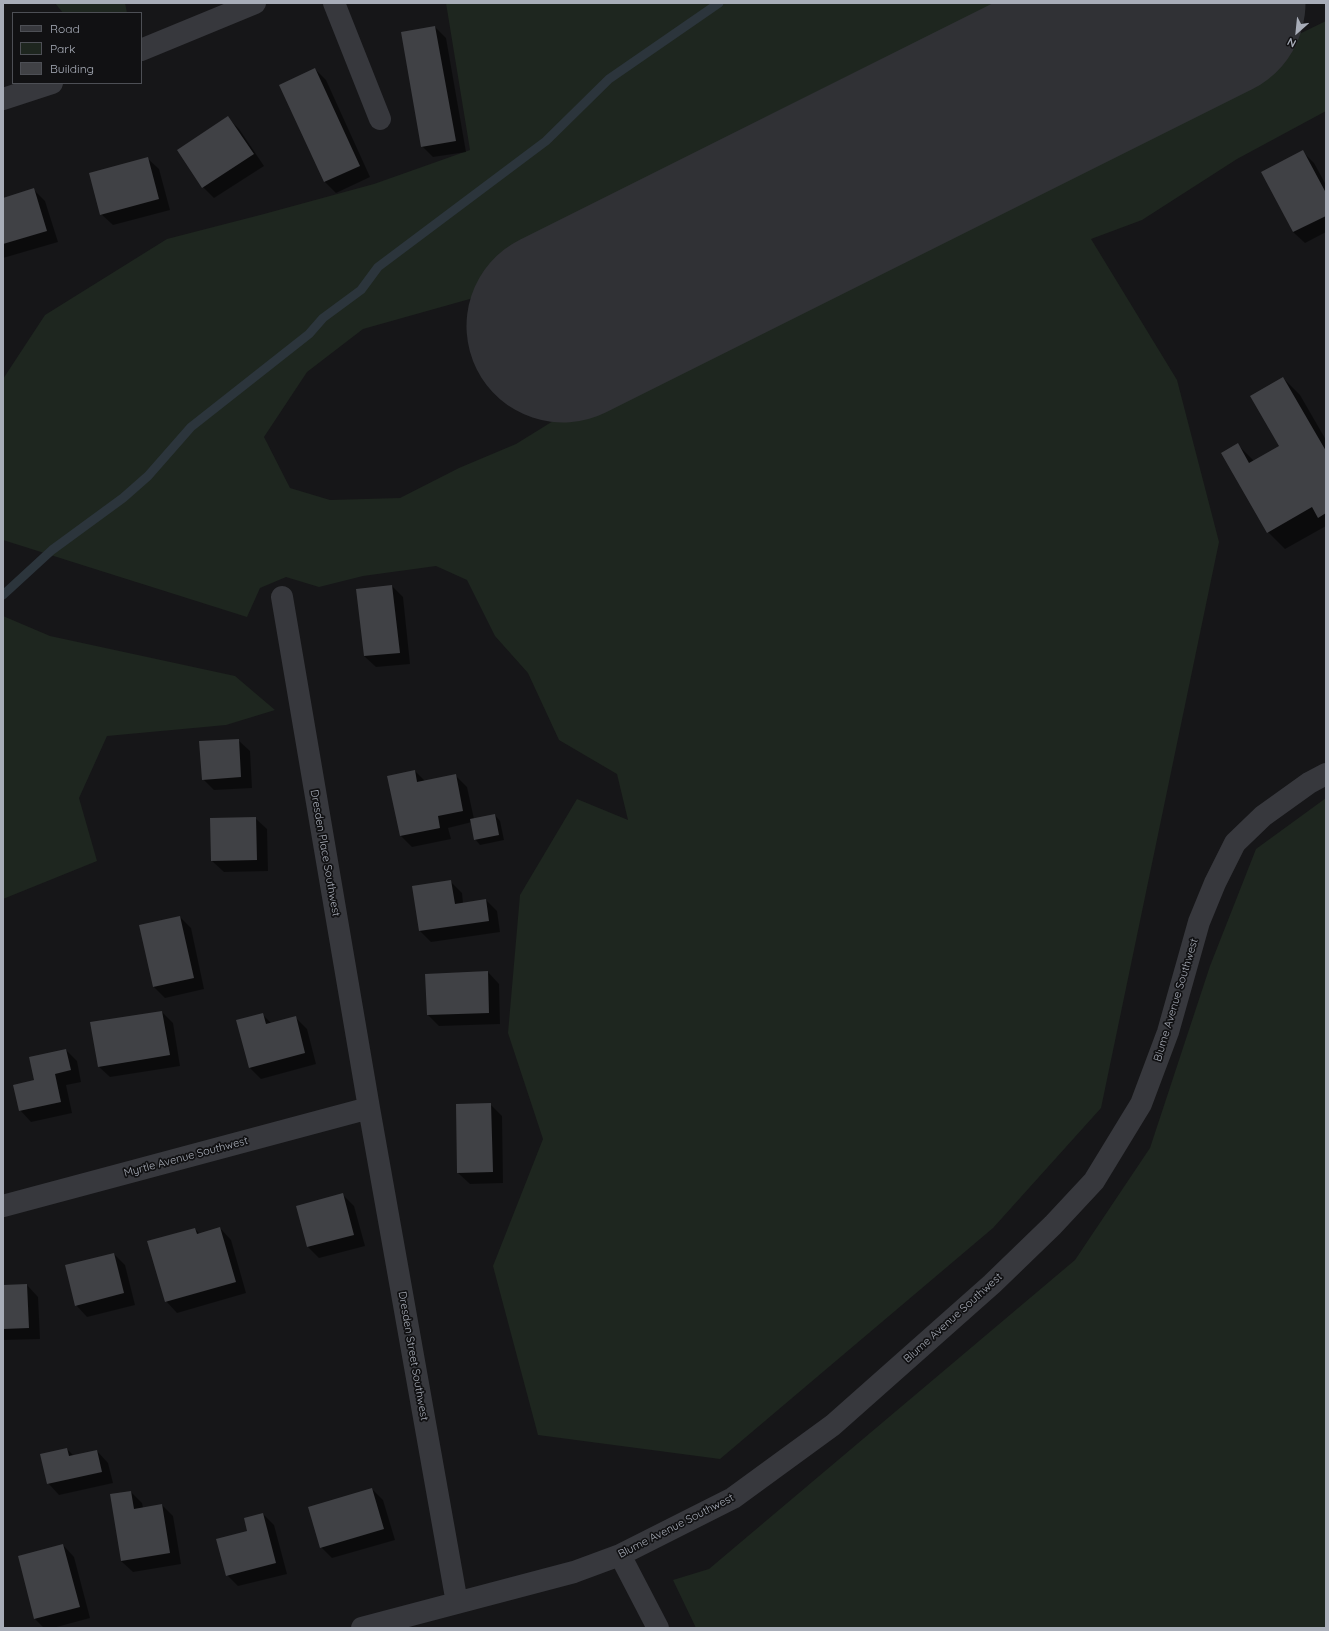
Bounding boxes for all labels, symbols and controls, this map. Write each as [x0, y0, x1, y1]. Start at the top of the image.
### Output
legend [12, 12, 142, 84]
north arrow [1277, 12, 1317, 52]
text: Road [50, 21, 80, 36]
text: N [1285, 35, 1298, 51]
text: Park [50, 41, 75, 56]
text: Building [50, 61, 94, 76]
street label: Dresden Place Southwest [307, 789, 343, 917]
street label: Blume Avenue Southwest [1151, 937, 1201, 1063]
street label: Myrtle Avenue Southwest [122, 1134, 250, 1180]
street label: Blume Avenue Southwest [901, 1270, 1005, 1366]
street label: Dresden Street Southwest [395, 1290, 431, 1422]
street label: Blume Avenue Southwest [616, 1491, 736, 1561]

